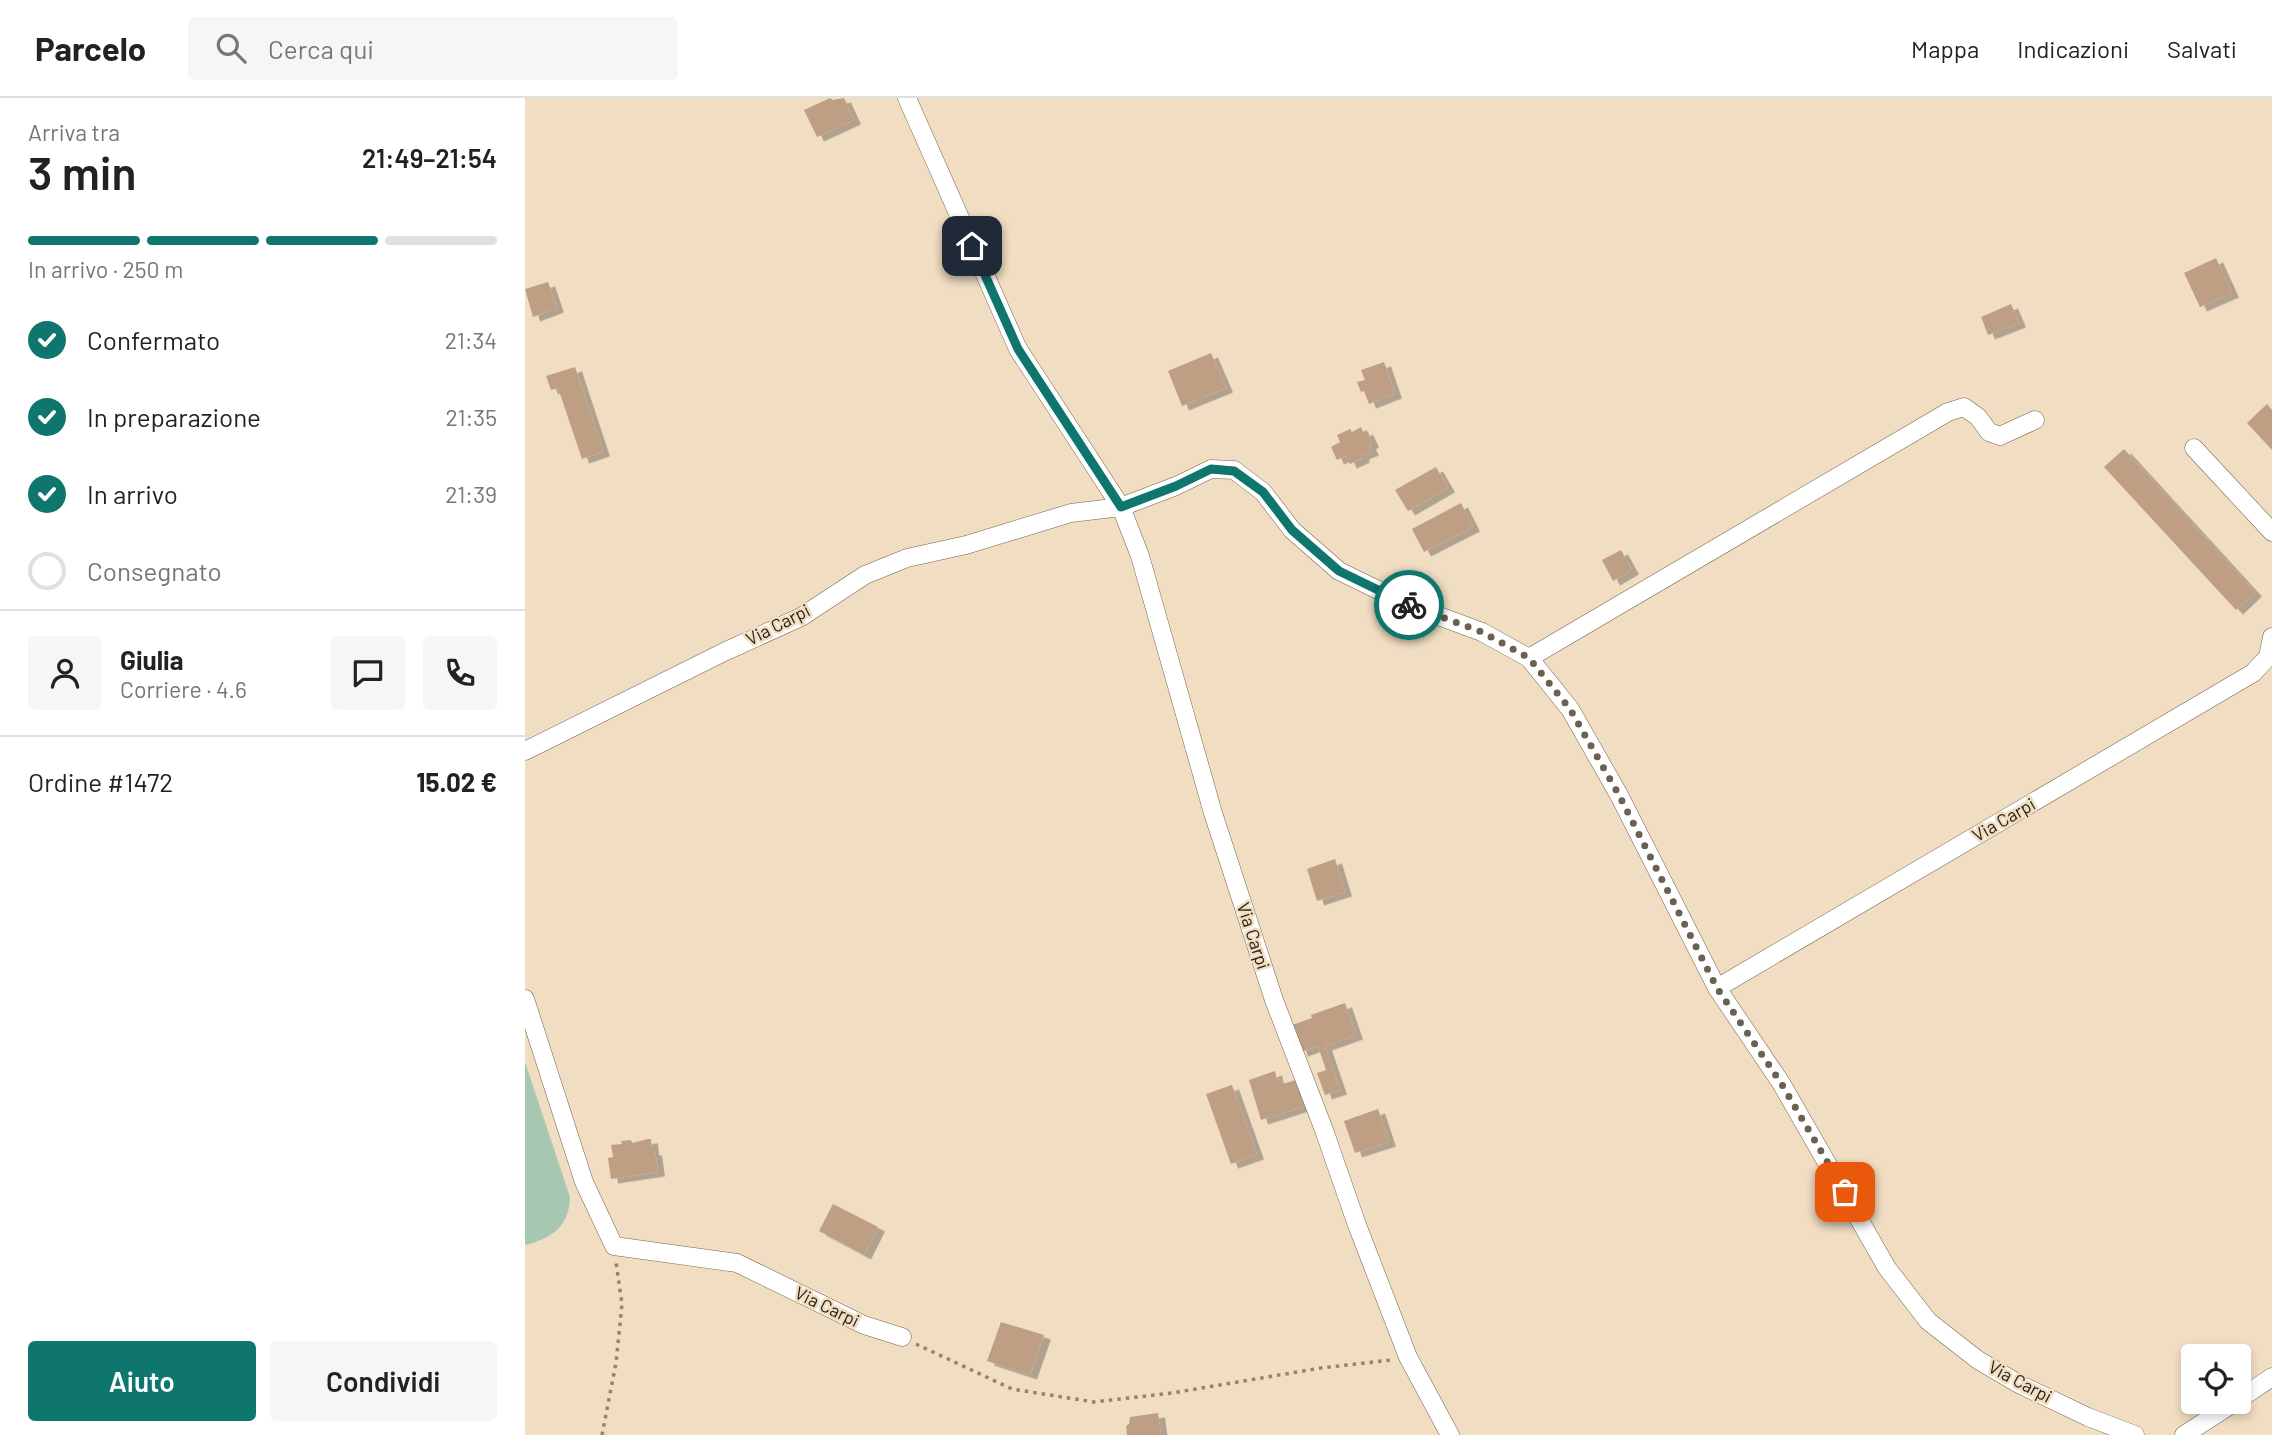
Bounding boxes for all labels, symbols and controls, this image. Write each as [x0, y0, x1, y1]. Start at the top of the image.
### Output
search box [188, 17, 678, 80]
text: Parcelo [35, 28, 146, 68]
icon: search [212, 29, 250, 67]
text: Cerca qui [268, 33, 374, 64]
text: Mappa [1911, 34, 1979, 63]
text: Indicazioni [2017, 34, 2129, 63]
text: Salvati [2167, 34, 2237, 63]
text: Arriva tra [28, 118, 120, 146]
text: 21:49–21:54 [362, 142, 497, 173]
text: 3 min [28, 144, 137, 199]
pin [942, 216, 1002, 276]
icon: home [953, 227, 991, 265]
text: In arrivo · 250 m [28, 255, 183, 283]
icon: check [28, 321, 66, 359]
text: Confermato [87, 324, 220, 355]
text: 21:34 [445, 326, 497, 354]
icon: check [28, 398, 66, 436]
text: In preparazione [87, 401, 261, 432]
text: 21:35 [445, 403, 497, 431]
icon: check [28, 475, 66, 513]
text: In arrivo [87, 478, 178, 509]
text: 21:39 [445, 480, 497, 508]
text: Consegnato [87, 555, 222, 586]
courier [1374, 570, 1444, 640]
icon: bike [1390, 586, 1428, 624]
street label: Via Carpi [742, 599, 813, 650]
button: person [28, 636, 102, 710]
button: chat [331, 636, 405, 710]
button: phone [423, 636, 497, 710]
text: Giulia [120, 644, 183, 675]
text: Corriere · 4.6 [120, 675, 247, 703]
text: Ordine #1472 [28, 766, 173, 797]
text: 15.02 € [416, 766, 497, 797]
street label: Via Carpi [1968, 792, 2039, 846]
street label: Via Carpi [1233, 899, 1275, 972]
pin [1815, 1162, 1875, 1222]
icon: bag [1826, 1173, 1864, 1211]
street label: Via Carpi [792, 1281, 863, 1331]
button: Aiuto [28, 1341, 256, 1421]
button: Condividi [270, 1341, 497, 1421]
map controls [2181, 1344, 2251, 1414]
button: locate [2181, 1344, 2251, 1414]
street label: Via Carpi [1985, 1355, 2056, 1407]

